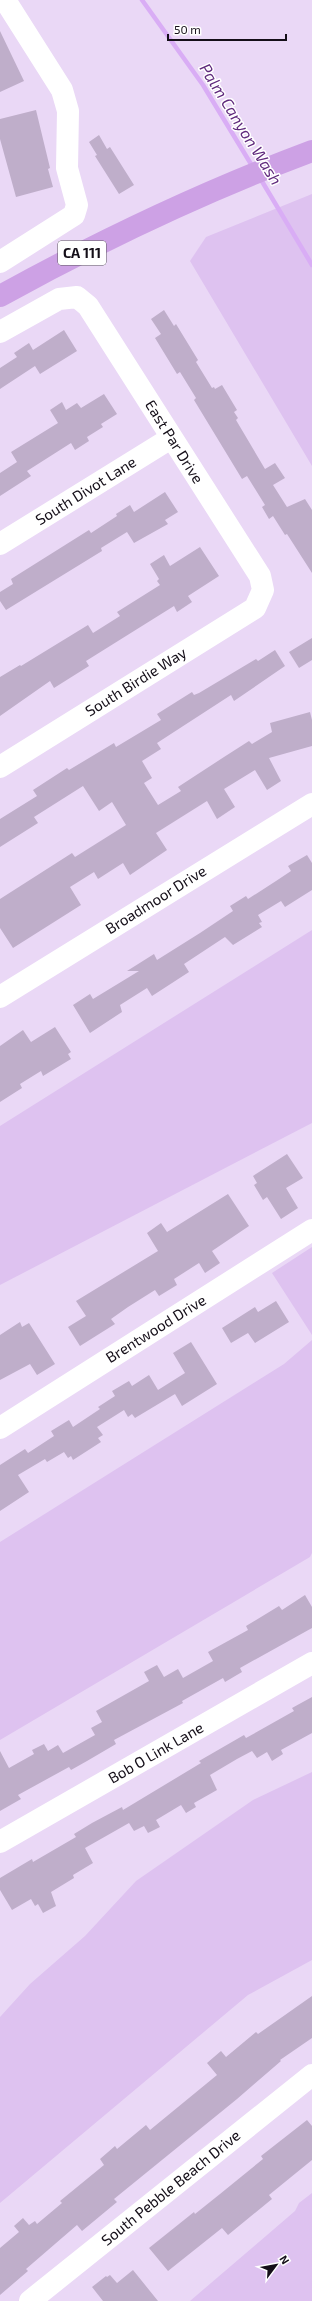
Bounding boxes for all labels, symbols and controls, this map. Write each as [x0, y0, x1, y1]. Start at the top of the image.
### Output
scale bar [168, 16, 286, 42]
text: 50 m [174, 22, 201, 36]
water label: Palm Canyon Wash [195, 59, 287, 189]
road number: CA 111 [58, 241, 106, 265]
street label: East Par Drive [142, 396, 208, 487]
street label: South Divot Lane [32, 452, 139, 528]
street label: South Birdie Way [82, 643, 189, 719]
street label: Broadmoor Drive [102, 861, 209, 937]
street label: Brentwood Drive [102, 1290, 209, 1366]
street label: Bob O Link Lane [105, 1718, 206, 1787]
street label: South Pebble Beach Drive [97, 2126, 244, 2249]
north arrow [256, 2245, 296, 2285]
text: N [277, 2253, 293, 2266]

